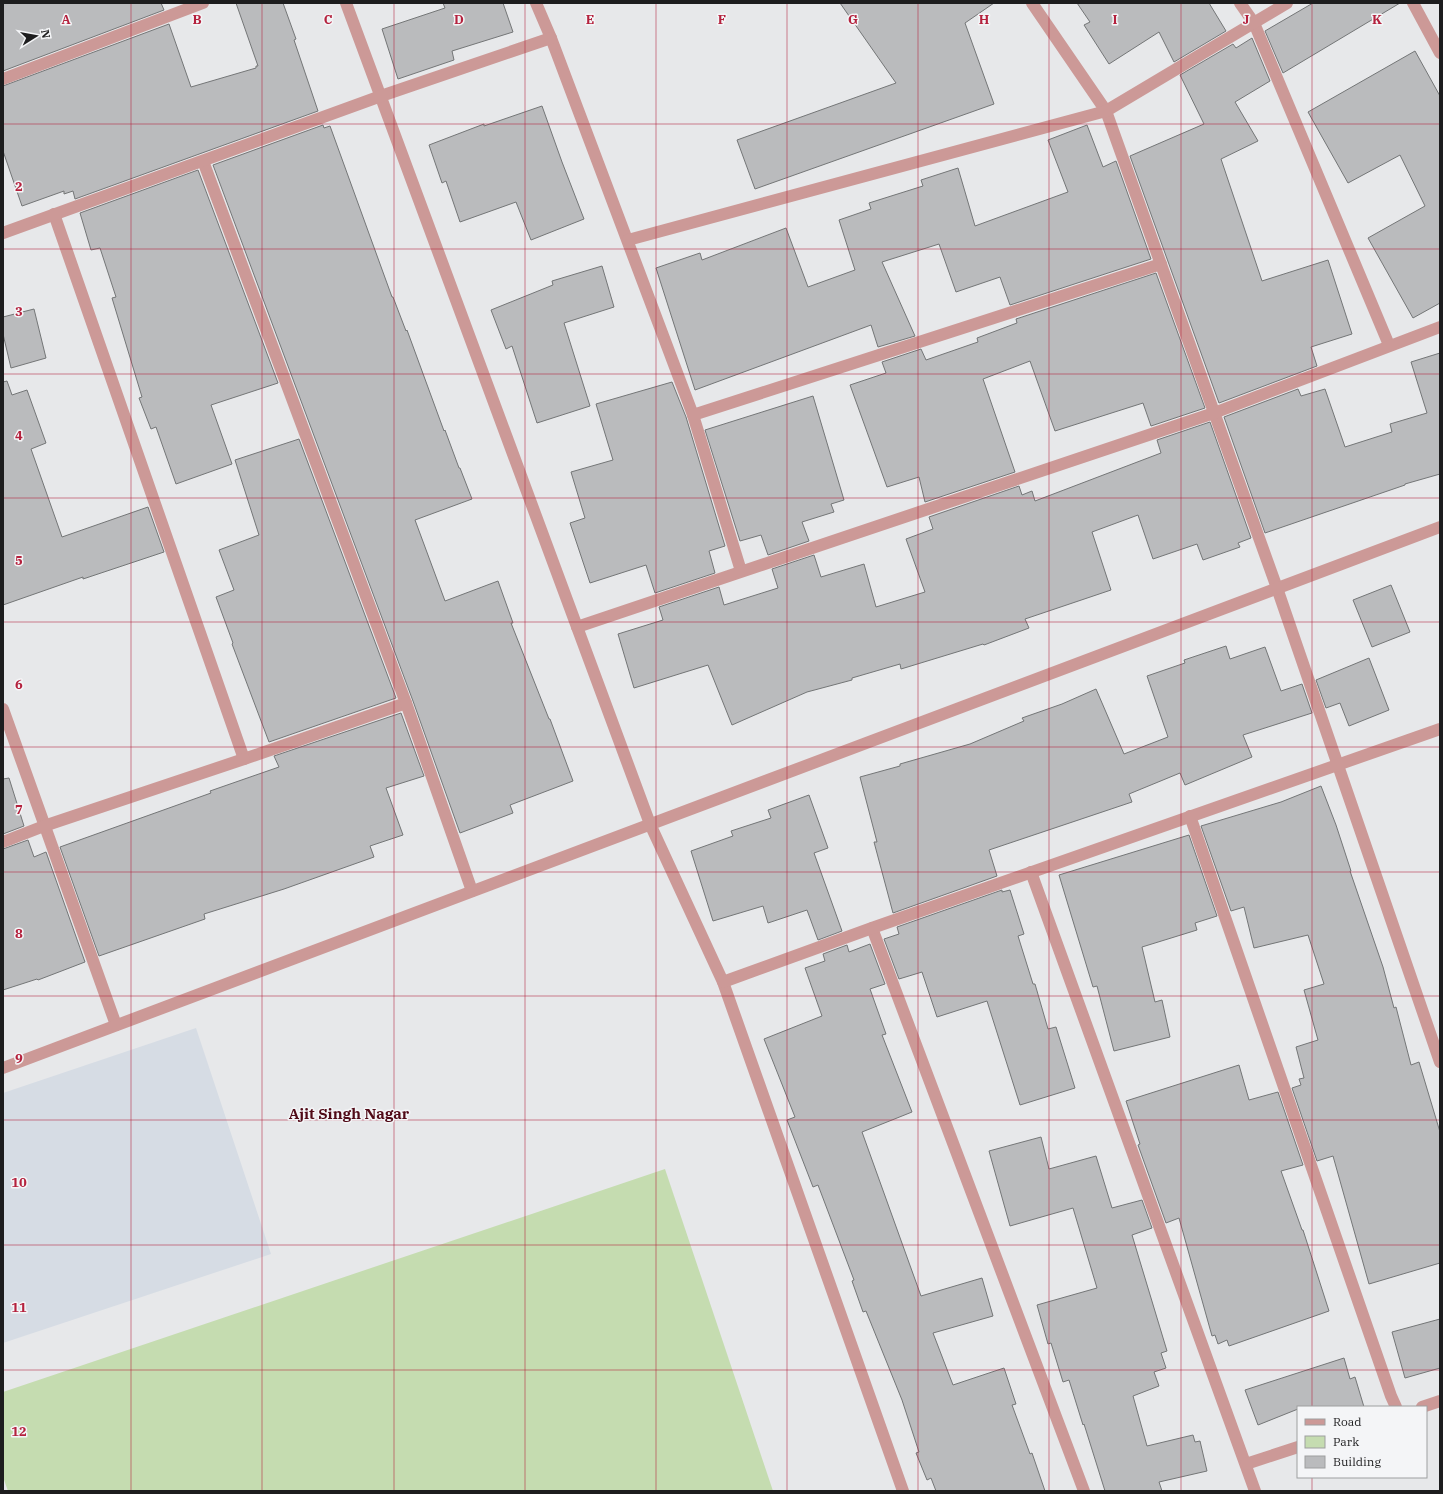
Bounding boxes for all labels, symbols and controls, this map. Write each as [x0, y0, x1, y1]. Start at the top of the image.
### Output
text: A [61, 11, 71, 28]
text: B [192, 11, 202, 28]
text: C [324, 11, 333, 28]
text: D [454, 11, 464, 28]
text: E [586, 11, 594, 28]
text: F [718, 11, 726, 28]
text: G [848, 11, 858, 28]
text: H [979, 11, 990, 28]
text: I [1113, 11, 1118, 28]
text: J [1243, 11, 1250, 28]
text: K [1372, 11, 1382, 28]
north arrow [16, 16, 56, 56]
text: N [38, 28, 54, 40]
text: 2 [15, 178, 23, 195]
text: 3 [15, 303, 23, 320]
text: 4 [15, 427, 23, 444]
text: 5 [15, 552, 23, 569]
text: 6 [15, 676, 23, 693]
text: 7 [15, 801, 23, 818]
text: 8 [15, 925, 23, 942]
text: 9 [15, 1050, 23, 1067]
district label: Ajit Singh Nagar [289, 1104, 410, 1123]
text: 10 [11, 1174, 27, 1191]
text: 11 [11, 1299, 27, 1316]
legend [1297, 1406, 1427, 1478]
text: Road [1333, 1414, 1362, 1429]
text: 12 [11, 1423, 27, 1440]
text: Park [1333, 1434, 1359, 1449]
text: Building [1333, 1454, 1381, 1469]

